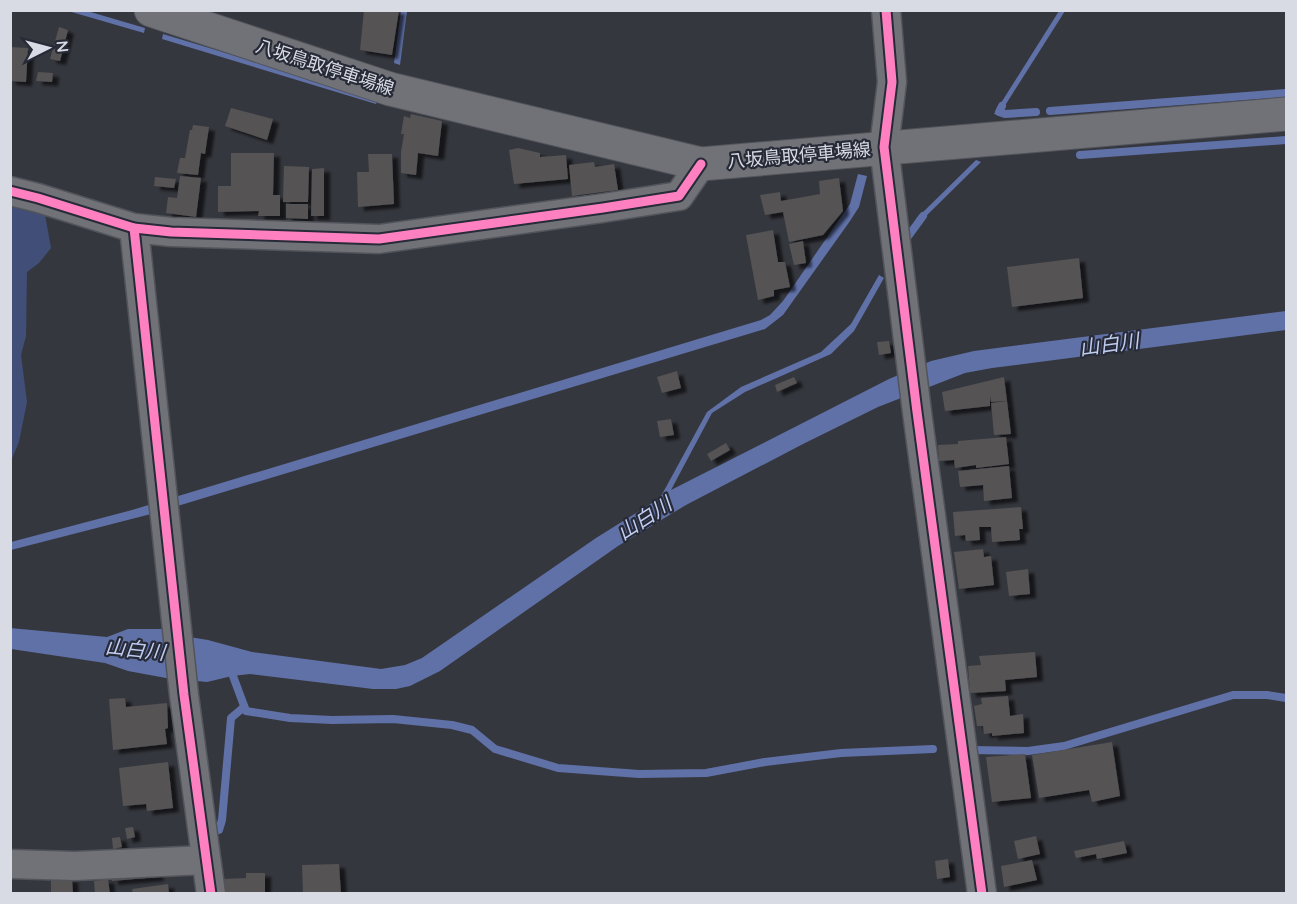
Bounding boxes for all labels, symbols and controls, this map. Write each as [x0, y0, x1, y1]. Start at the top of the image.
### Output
north arrow [18, 18, 78, 78]
street label: 八坂鳥取停車場線 [253, 34, 397, 100]
text: N [52, 40, 73, 53]
street label: 八坂鳥取停車場線 [726, 137, 872, 173]
water label: 山白川 [1078, 327, 1142, 361]
water label: 山白川 [612, 490, 678, 545]
water label: 山白川 [104, 633, 168, 665]

